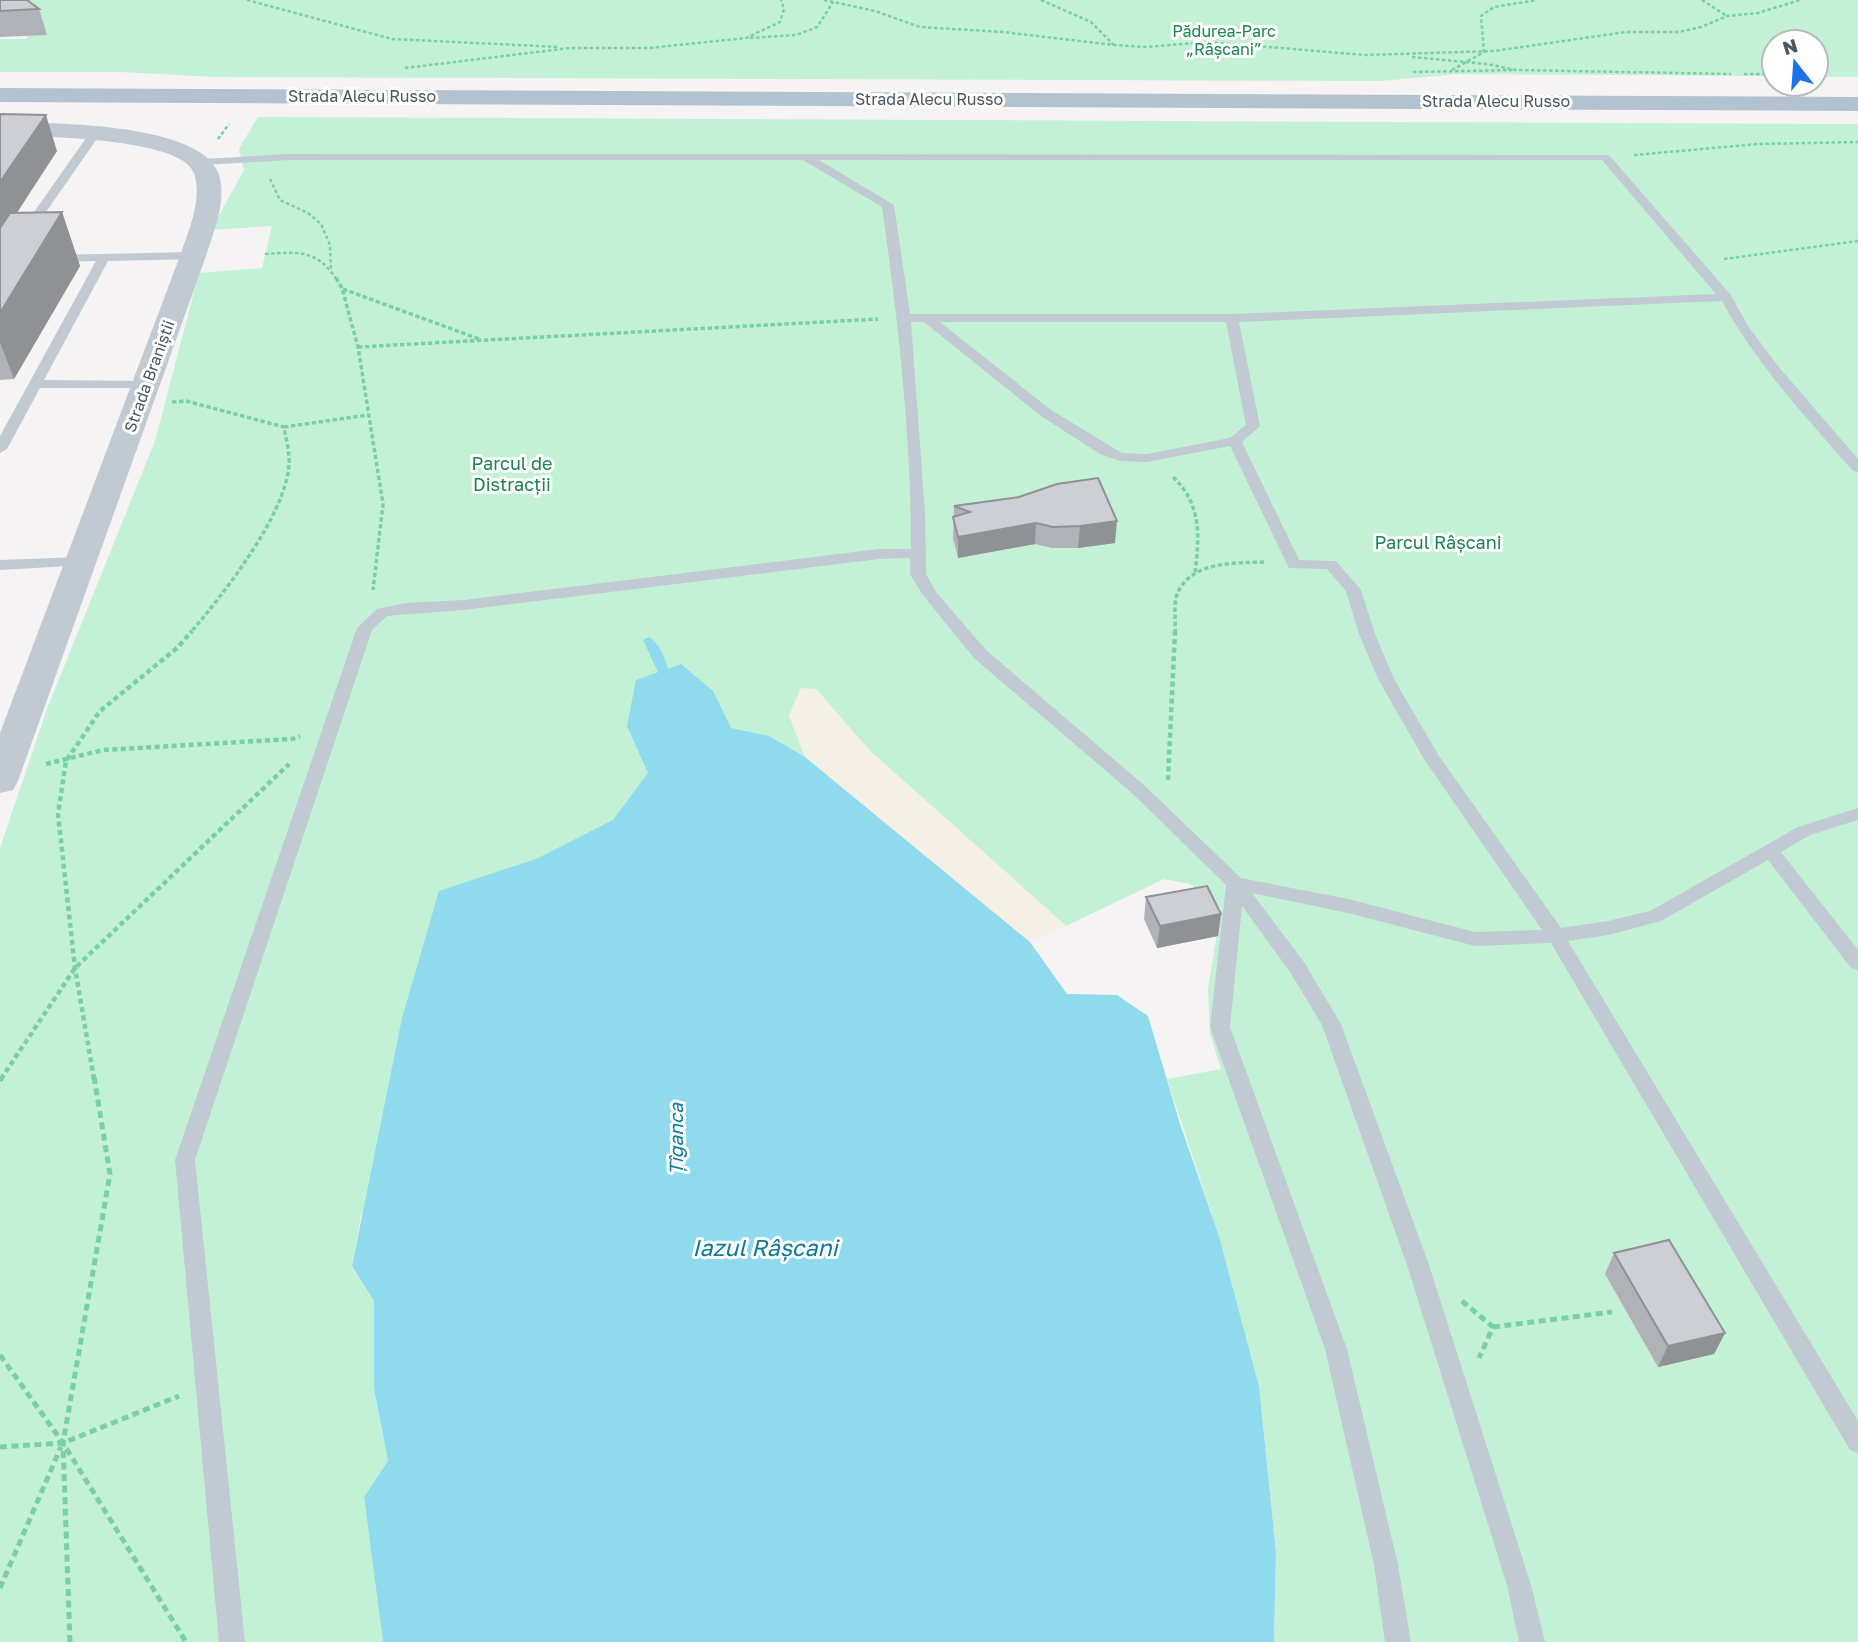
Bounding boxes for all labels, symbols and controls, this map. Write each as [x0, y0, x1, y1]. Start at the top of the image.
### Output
park label: Pădurea-Parc „Râșcani” [1172, 21, 1276, 59]
north arrow [1760, 28, 1830, 98]
text: N [1780, 33, 1800, 59]
street label: Strada Alecu Russo [288, 86, 436, 106]
street label: Strada Alecu Russo [855, 89, 1003, 109]
street label: Strada Alecu Russo [1422, 91, 1570, 111]
street label: Strada Braniștii [119, 317, 179, 435]
park label: Parcul de Distracții [471, 452, 553, 495]
park label: Parcul Râșcani [1374, 531, 1502, 553]
water label: Țîganca [664, 1102, 688, 1175]
water label: Iazul Râșcani [692, 1233, 841, 1262]

